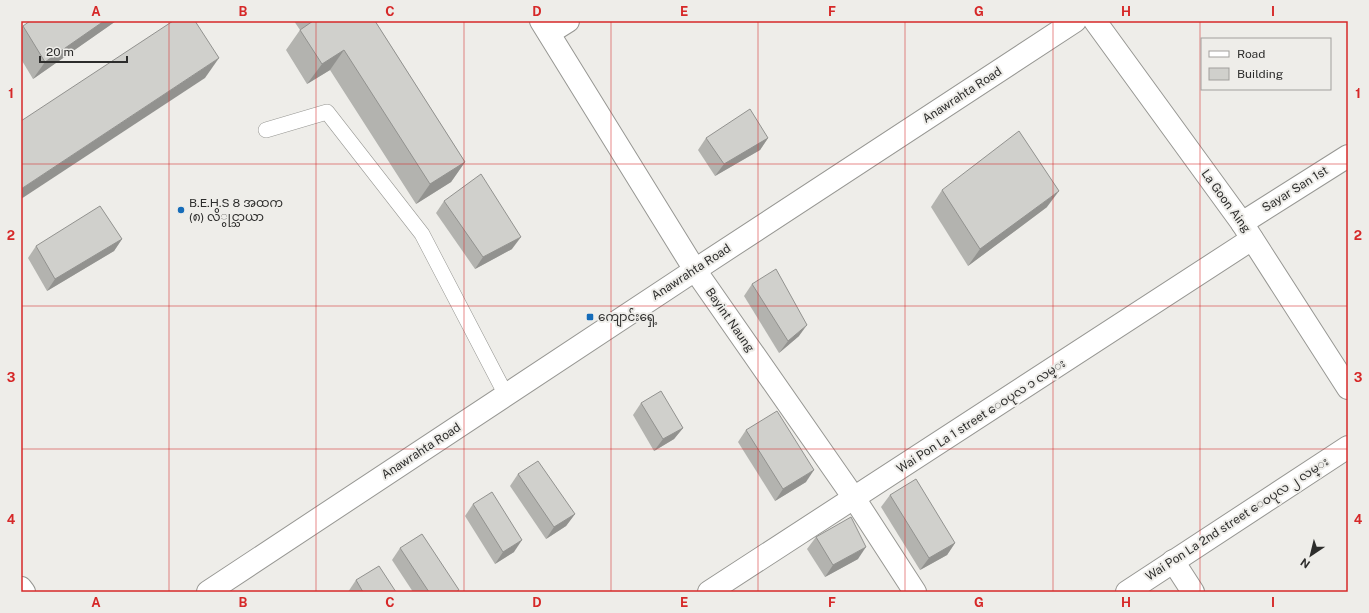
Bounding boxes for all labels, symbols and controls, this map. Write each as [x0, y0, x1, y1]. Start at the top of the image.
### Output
text: A [91, 4, 101, 19]
text: B [239, 4, 248, 19]
text: C [385, 4, 395, 19]
text: D [532, 4, 542, 19]
text: E [680, 4, 688, 19]
text: F [828, 4, 836, 19]
text: G [974, 4, 984, 19]
text: H [1121, 4, 1131, 19]
text: I [1271, 4, 1275, 19]
scale bar [40, 38, 127, 64]
legend [1201, 38, 1331, 90]
text: 20 m [46, 45, 74, 59]
text: Road [1237, 47, 1265, 61]
street label: Anawrahta Road [920, 64, 1004, 126]
text: Building [1237, 67, 1283, 81]
text: 1 [8, 86, 14, 101]
text: 1 [1355, 86, 1361, 101]
street label: Sayar San 1st [1260, 163, 1331, 215]
street label: La Goon Aing [1198, 167, 1254, 235]
place label: B.E.H.S 8 အထက (၈) လိွုင္သာယာ [189, 196, 283, 227]
marker: B.E.H.S 8 အထက (၈) လိွုင္သာယာ [176, 205, 186, 215]
text: 2 [7, 228, 15, 243]
text: 2 [1354, 228, 1362, 243]
street label: Anawrahta Road [649, 241, 733, 303]
street label: Bayint Naung [703, 285, 757, 355]
place label: ကျောင်းရှေ့ [598, 308, 658, 327]
marker: ကျောင်းရှေ့ [585, 312, 595, 322]
street label: Wai Pon La 1 street ေဝပုလ ၁ လမ္း [894, 356, 1070, 478]
text: 3 [7, 370, 16, 385]
text: 3 [1354, 370, 1363, 385]
street label: Anawrahta Road [379, 420, 463, 482]
street label: Wai Pon La 2nd street ေဝပုလ ၂ လမ္း [1143, 455, 1333, 586]
text: 4 [7, 512, 16, 527]
text: 4 [1354, 512, 1363, 527]
north arrow [1291, 535, 1331, 575]
text: N [1298, 556, 1312, 571]
text: A [91, 595, 101, 610]
text: B [239, 595, 248, 610]
text: C [385, 595, 395, 610]
text: D [532, 595, 542, 610]
text: E [680, 595, 688, 610]
text: F [828, 595, 836, 610]
text: G [974, 595, 984, 610]
text: H [1121, 595, 1131, 610]
text: I [1271, 595, 1275, 610]

